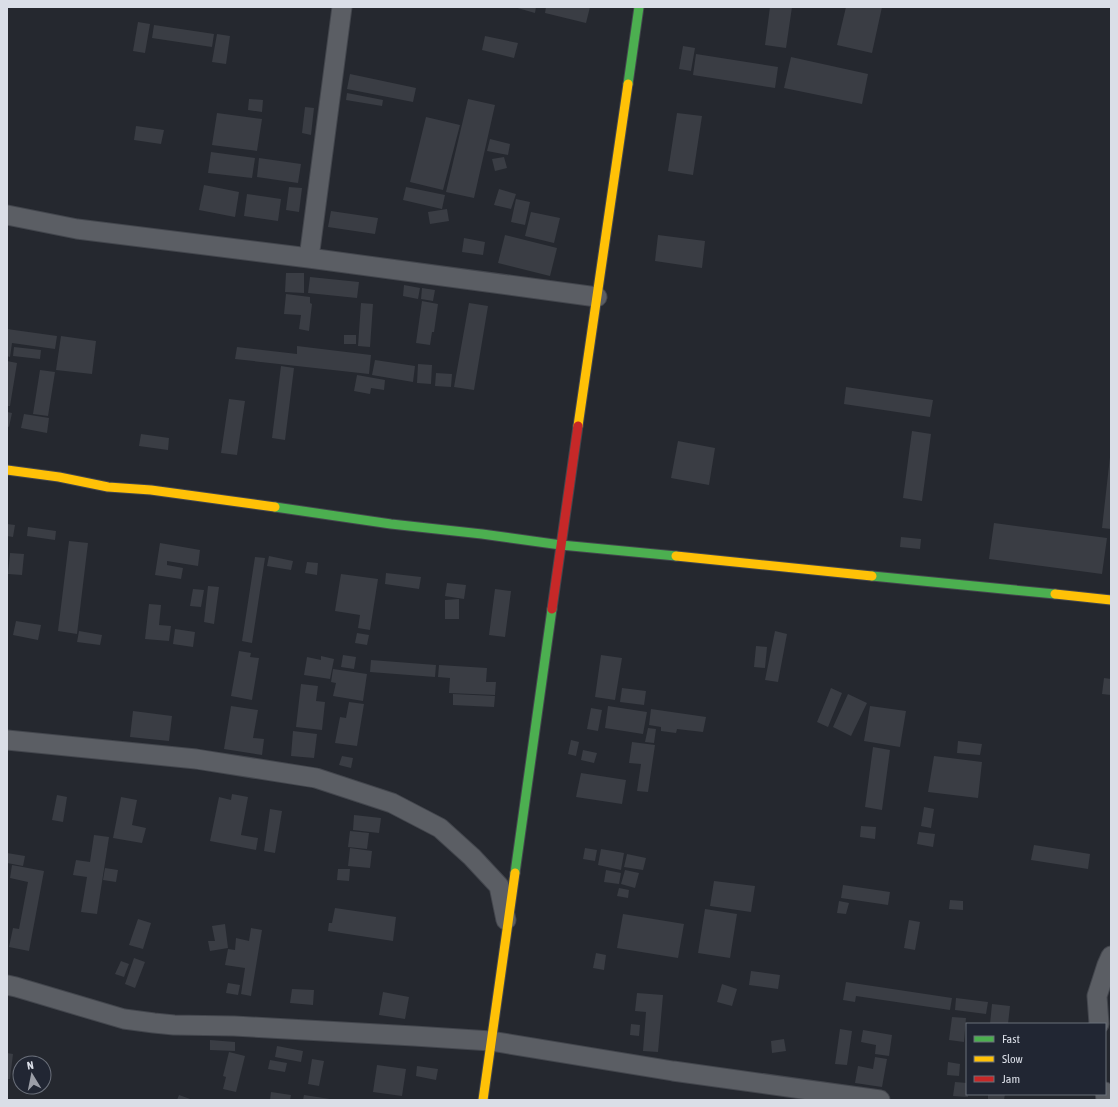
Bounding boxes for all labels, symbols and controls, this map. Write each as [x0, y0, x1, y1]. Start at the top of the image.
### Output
legend [966, 1023, 1106, 1095]
text: Fast [1002, 1032, 1020, 1046]
text: Slow [1002, 1052, 1023, 1066]
north arrow [12, 1055, 52, 1095]
text: N [26, 1059, 35, 1072]
text: Jam [1002, 1072, 1020, 1086]

